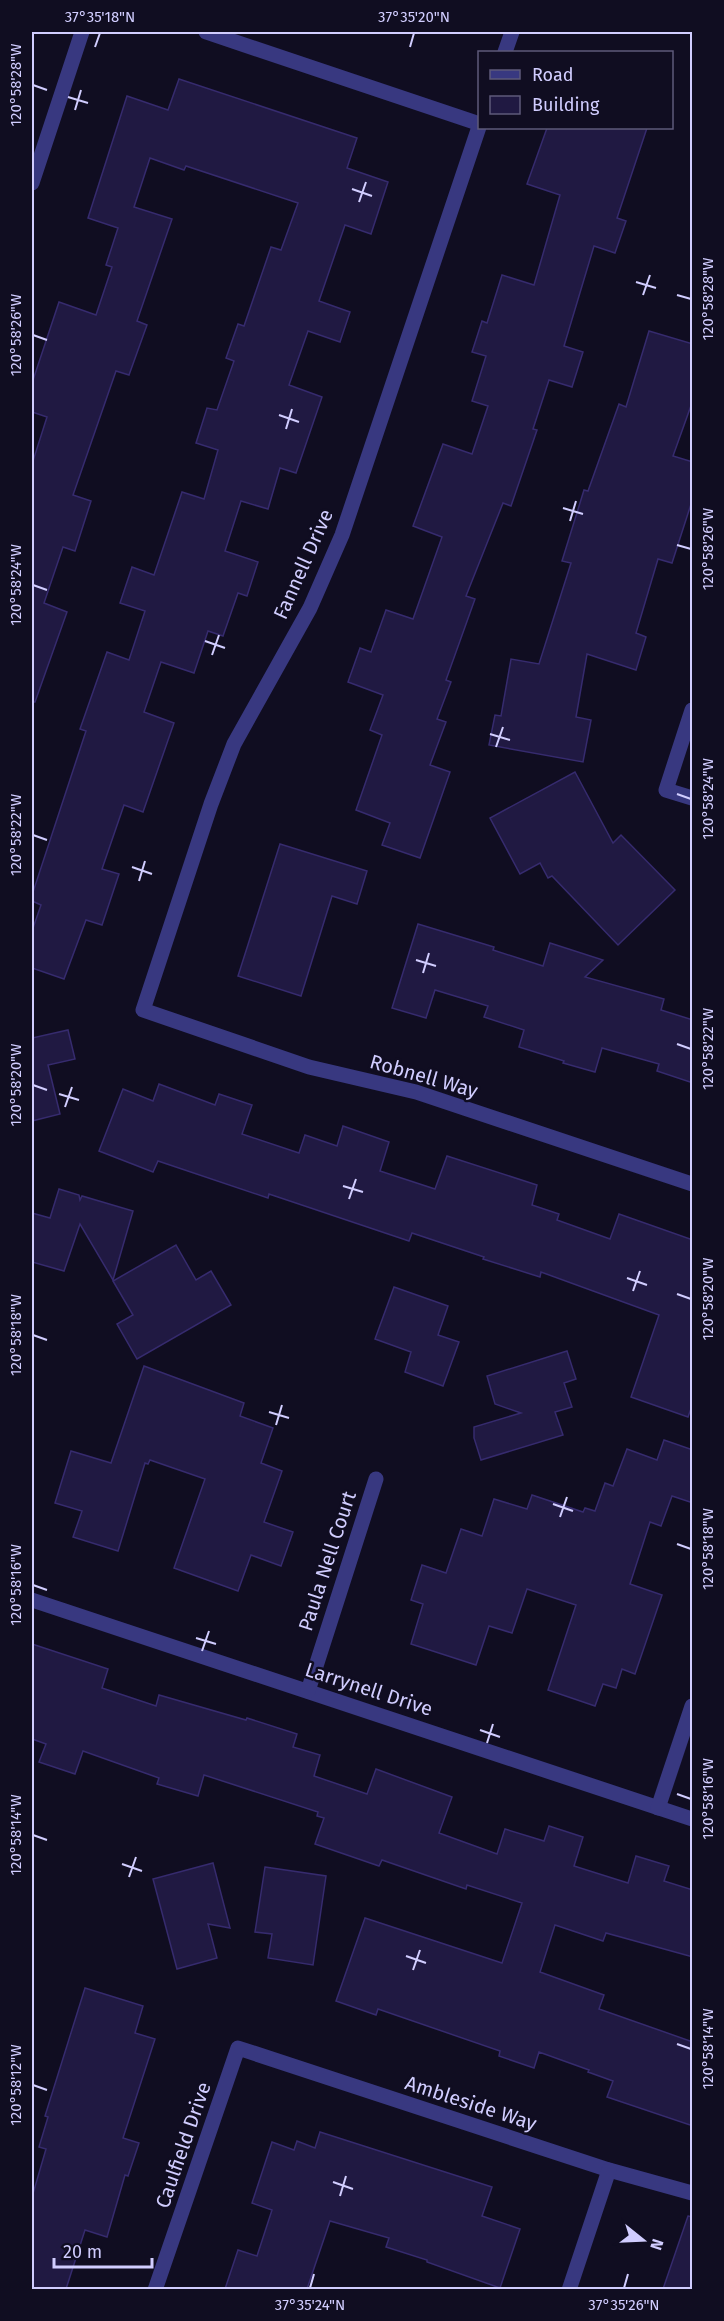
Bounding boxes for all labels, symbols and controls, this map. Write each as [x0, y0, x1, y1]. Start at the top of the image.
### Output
text: 37°35'18"N [65, 8, 135, 26]
text: 37°35'20"N [378, 8, 450, 26]
text: 120°58'28"W [7, 43, 25, 126]
legend [478, 51, 673, 129]
text: Road [532, 64, 574, 86]
text: Building [532, 94, 600, 116]
text: 120°58'28"W [699, 257, 717, 340]
text: 120°58'26"W [7, 293, 25, 376]
street label: Fannell Drive [268, 505, 338, 623]
text: 120°58'26"W [699, 507, 717, 590]
text: 120°58'24"W [7, 544, 25, 626]
text: 120°58'24"W [699, 758, 717, 840]
text: 120°58'22"W [7, 793, 25, 876]
text: 120°58'22"W [699, 1007, 717, 1090]
text: 120°58'20"W [7, 1043, 25, 1127]
street label: Robnell Way [367, 1049, 481, 1103]
text: 120°58'20"W [699, 1257, 717, 1341]
text: 120°58'18"W [7, 1293, 25, 1376]
street label: Paula Nell Court [293, 1487, 361, 1634]
text: 120°58'18"W [699, 1507, 717, 1590]
text: 120°58'16"W [7, 1544, 25, 1626]
street label: Larrynell Drive [302, 1657, 436, 1721]
text: 120°58'16"W [699, 1758, 717, 1840]
text: 120°58'14"W [7, 1794, 25, 1876]
text: 120°58'14"W [699, 2008, 717, 2090]
text: 120°58'12"W [7, 2044, 25, 2126]
street label: Ambleside Way [402, 2070, 540, 2136]
street label: Caulfield Drive [150, 2079, 216, 2211]
north arrow [613, 2210, 673, 2270]
scale bar [54, 2231, 152, 2269]
text: N [646, 2237, 667, 2252]
text: 20 m [63, 2241, 102, 2263]
text: 37°35'24"N [275, 2296, 345, 2314]
text: 37°35'26"N [588, 2296, 660, 2314]

